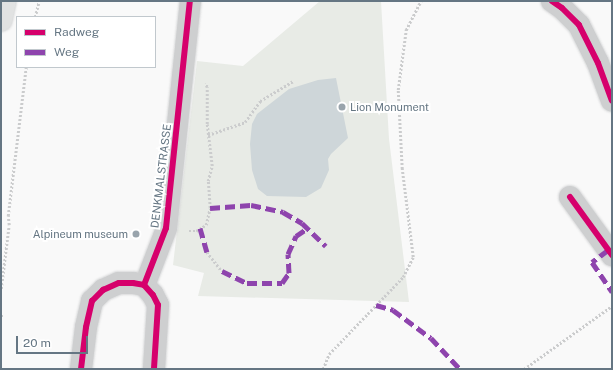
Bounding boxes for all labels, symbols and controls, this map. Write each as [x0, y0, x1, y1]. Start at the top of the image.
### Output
legend [16, 16, 156, 68]
text: Radweg [54, 25, 99, 39]
text: Weg [54, 45, 79, 59]
place label: Lion Monument [350, 100, 429, 114]
marker: Lion Monument [337, 102, 347, 112]
street label: DENKMALSTRASSE [148, 123, 174, 229]
place label: Alpineum museum [33, 227, 128, 241]
marker: Alpineum museum [131, 229, 141, 239]
scale bar [18, 328, 90, 354]
text: 20 m [23, 336, 51, 350]

